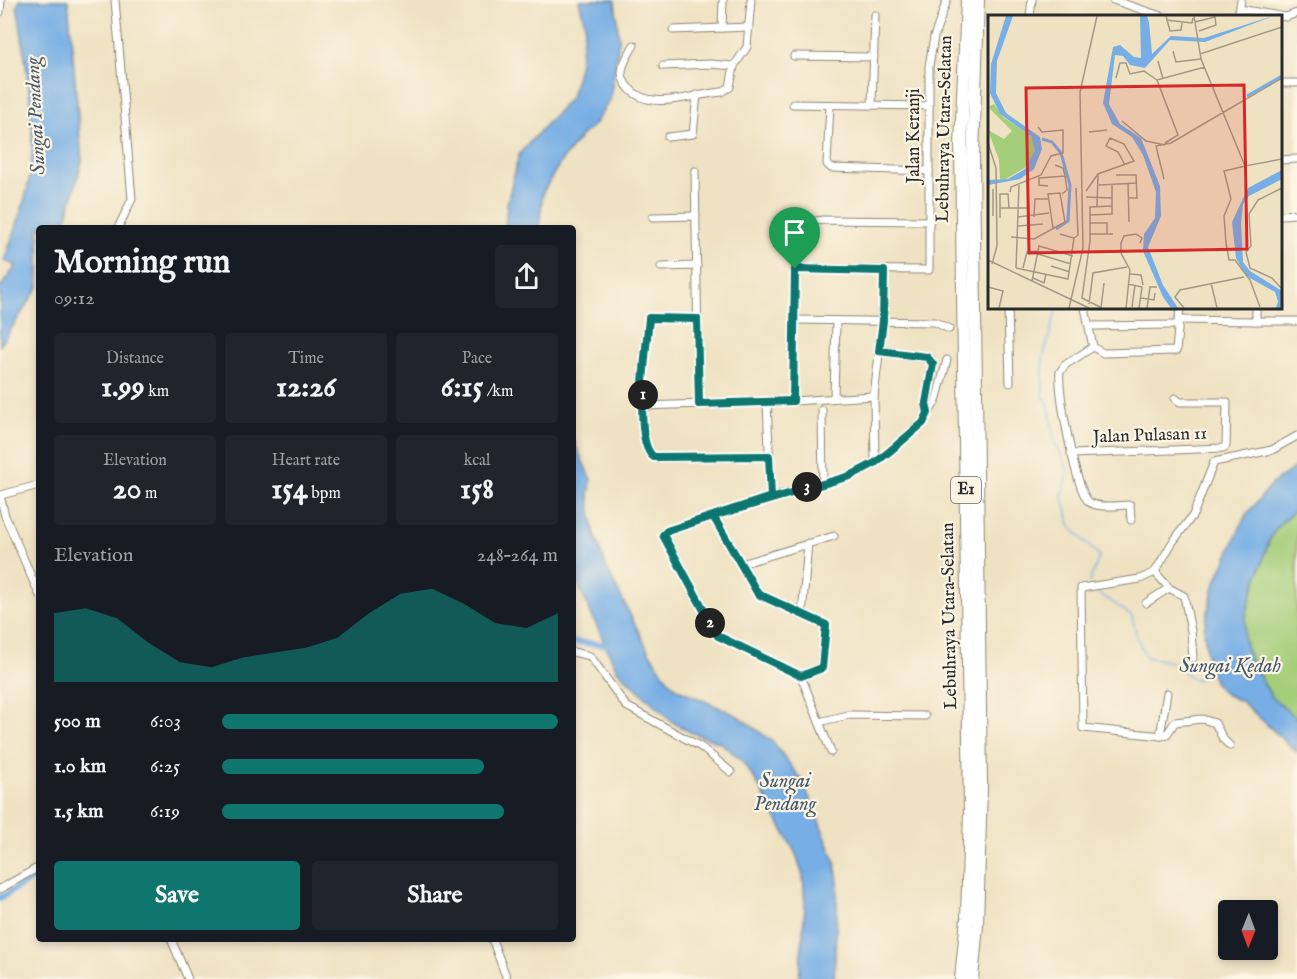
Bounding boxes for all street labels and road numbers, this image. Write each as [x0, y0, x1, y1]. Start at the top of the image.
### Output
street label: Lebuhraya Utara–Selatan [932, 35, 958, 223]
street label: Jalan Keranji [903, 88, 926, 186]
street label: Jalan Pulasan 11 [1090, 423, 1208, 450]
road number: E1 [951, 477, 981, 503]
street label: Lebuhraya Utara–Selatan [937, 522, 963, 710]

